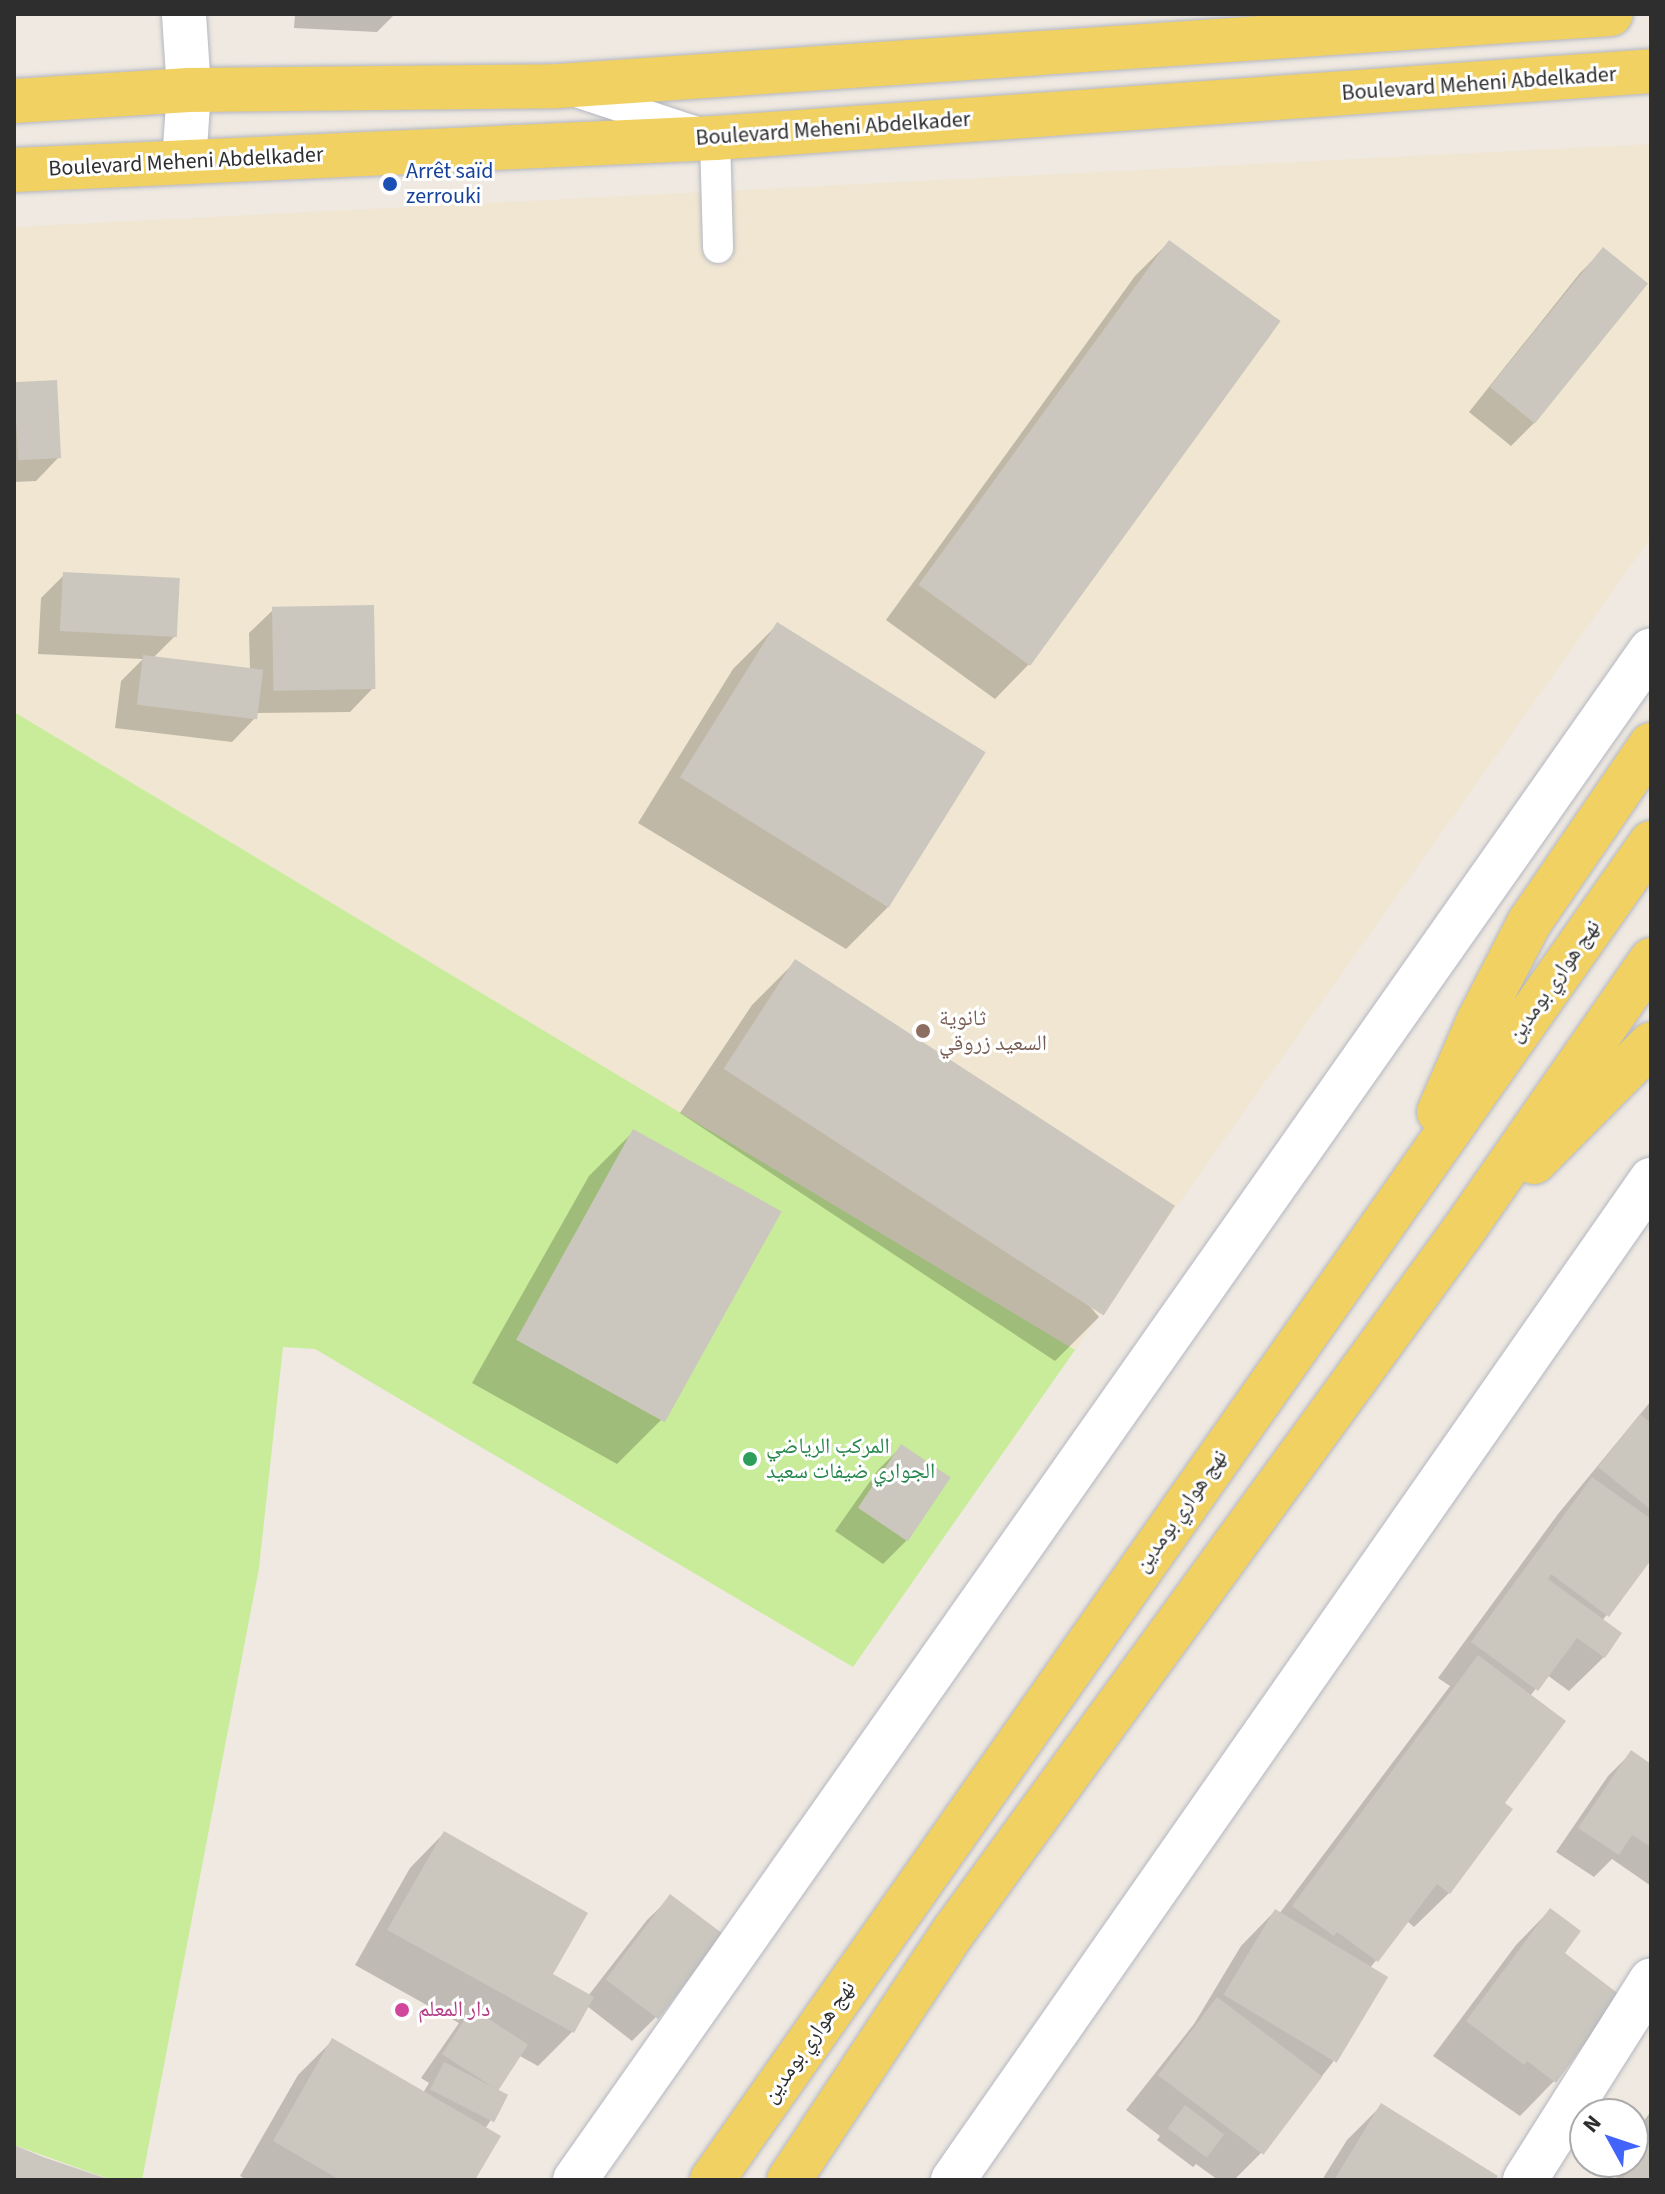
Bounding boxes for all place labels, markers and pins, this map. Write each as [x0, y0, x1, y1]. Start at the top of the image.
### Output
place label: Arrêt saïd zerrouki [406, 158, 493, 210]
marker: Arrêt saïd zerrouki [381, 175, 399, 193]
place label: ثانوية السعيد زروقي [939, 1005, 1047, 1056]
marker: ثانوية السعيد زروقي [914, 1022, 932, 1040]
place label: المركب الرياضي الجواري ضيفات سعيد [766, 1433, 935, 1484]
marker: المركب الرياضي الجواري ضيفات سعيد [741, 1450, 759, 1468]
place label: دار المعلم [418, 1997, 490, 2023]
marker: دار المعلم [393, 2001, 411, 2019]

